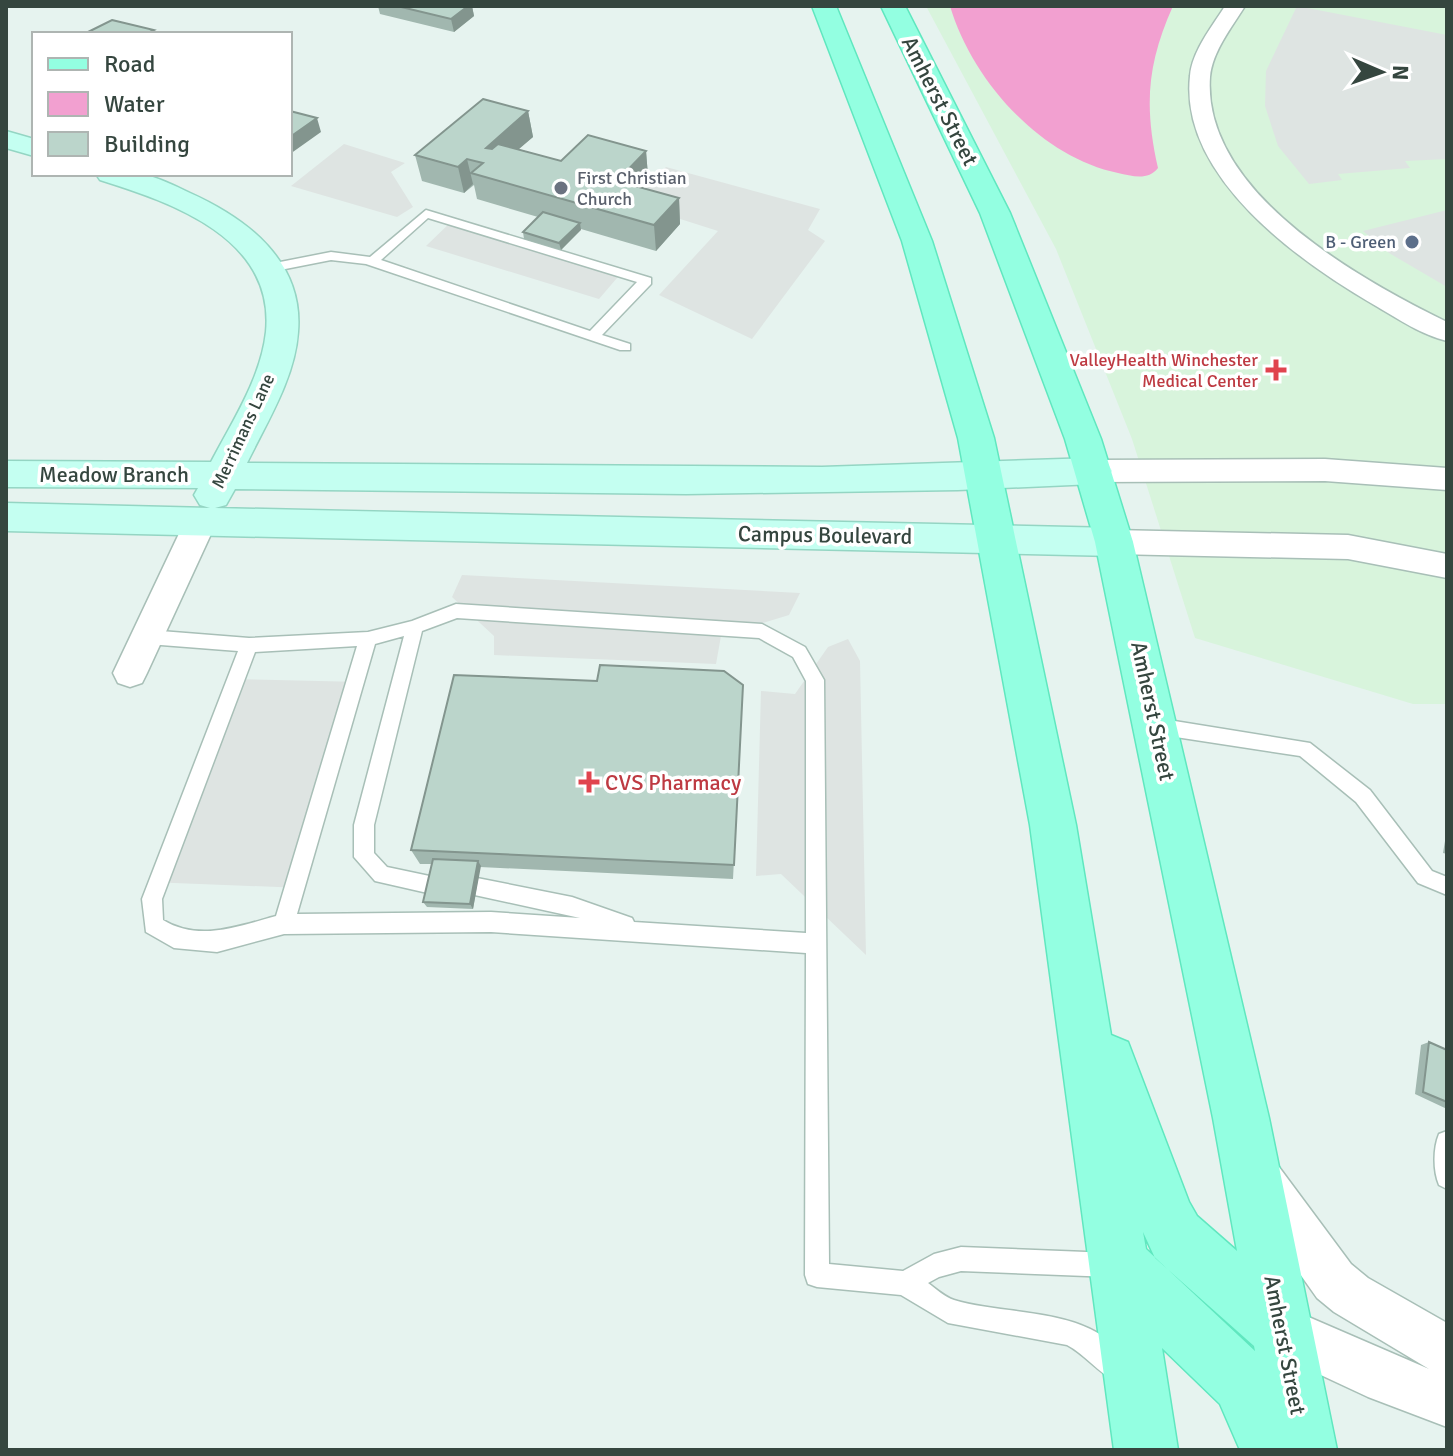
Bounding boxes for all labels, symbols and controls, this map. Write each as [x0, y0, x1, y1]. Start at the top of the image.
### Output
legend [32, 32, 292, 176]
street label: Amherst Street [896, 32, 984, 170]
north arrow [1341, 32, 1421, 112]
text: Road [104, 49, 155, 79]
text: N [1387, 65, 1414, 81]
text: Water [104, 89, 165, 119]
text: Building [104, 129, 190, 159]
place label: First Christian Church [577, 167, 687, 210]
marker: First Christian Church [552, 179, 570, 197]
place label: B - Green [1325, 231, 1396, 253]
marker: B - Green [1403, 233, 1421, 251]
place label: ValleyHealth Winchester Medical Center [1070, 349, 1258, 392]
marker: ValleyHealth Winchester Medical Center [1265, 359, 1287, 381]
street label: Merrimans Lane [207, 370, 279, 492]
street label: Meadow Branch [39, 461, 189, 488]
street label: Campus Boulevard [738, 520, 912, 550]
street label: Amherst Street [1125, 639, 1181, 783]
place label: CVS Pharmacy [605, 769, 742, 796]
marker: CVS Pharmacy [580, 773, 598, 791]
street label: Amherst Street [1258, 1273, 1312, 1417]

